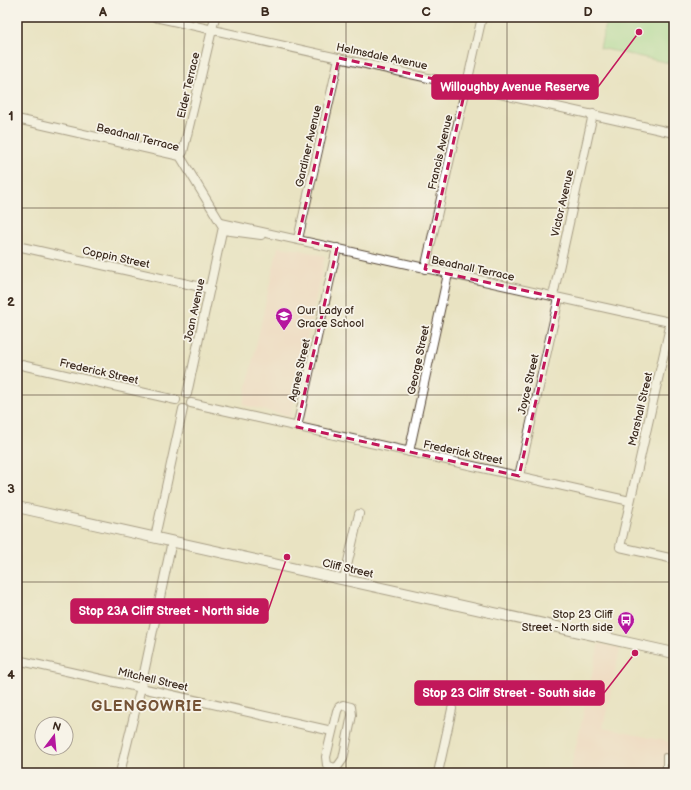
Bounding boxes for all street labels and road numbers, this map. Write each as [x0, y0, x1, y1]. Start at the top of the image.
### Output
street label: Helmsdale Avenue [335, 40, 429, 73]
street label: Elder Terrace [175, 50, 203, 119]
street label: Gardiner Avenue [293, 103, 324, 188]
street label: Francis Avenue [426, 113, 456, 191]
street label: Beadnall Terrace [95, 121, 181, 154]
street label: Victor Avenue [548, 168, 577, 238]
street label: Coppin Street [81, 244, 151, 271]
street label: Beadnall Terrace [430, 253, 516, 284]
street label: Joan Avenue [181, 277, 208, 343]
street label: George Street [405, 324, 432, 396]
street label: Agnes Street [286, 337, 313, 403]
street label: Joyce Street [515, 352, 542, 416]
street label: Frederick Street [58, 356, 140, 387]
street label: Marshall Street [626, 370, 655, 447]
street label: Frederick Street [422, 438, 504, 467]
street label: Cliff Street [321, 556, 375, 581]
street label: Mitchell Street [117, 665, 190, 694]

